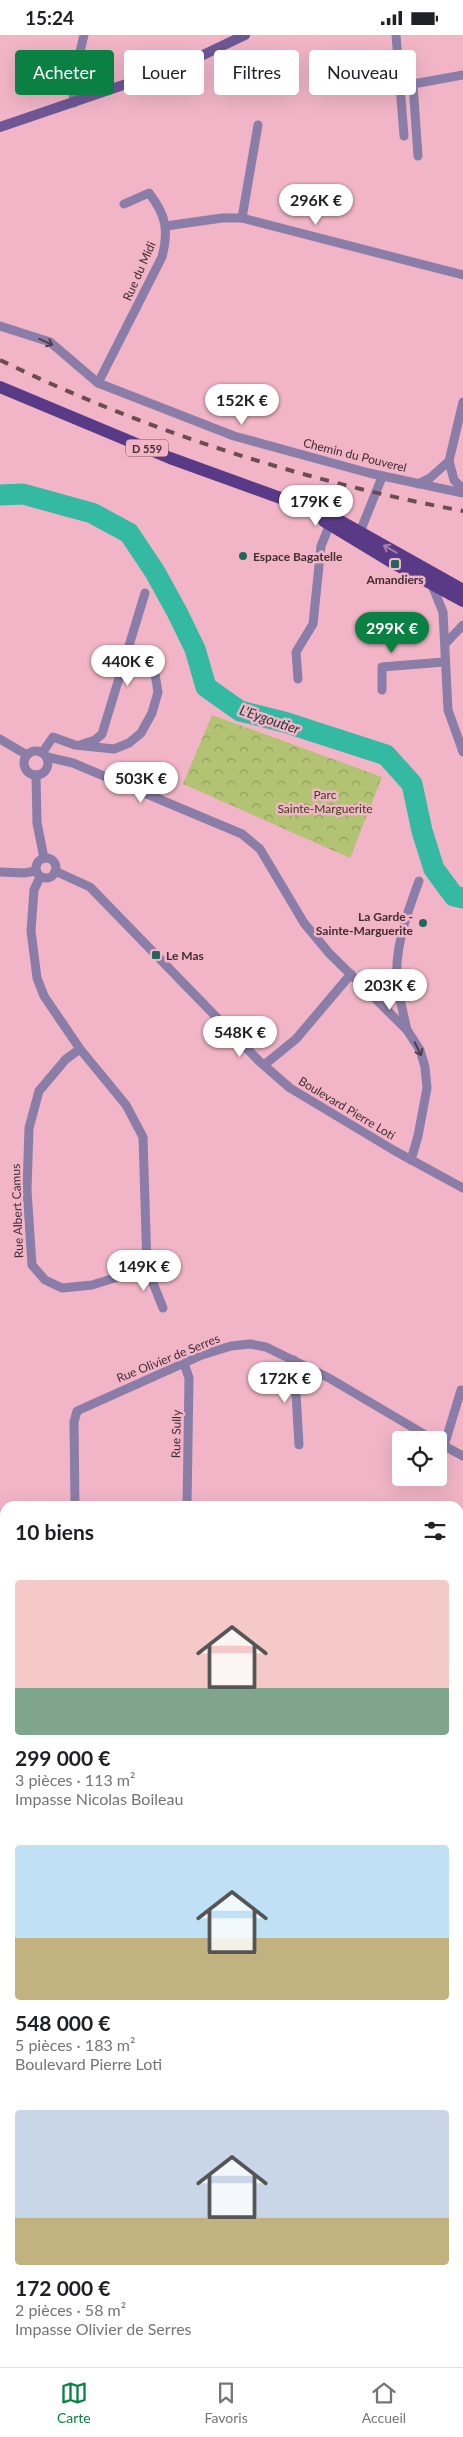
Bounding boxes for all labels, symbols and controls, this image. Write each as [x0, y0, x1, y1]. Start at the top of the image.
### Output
text: 15:24 [25, 6, 74, 29]
chip: Acheter [15, 50, 114, 95]
chip: Louer [124, 50, 204, 95]
chip: Filtres [214, 50, 299, 95]
chip: Nouveau [309, 50, 416, 95]
pin: 296K € [275, 183, 357, 226]
text: 296K € [290, 190, 342, 209]
street label: Rue du Midi [119, 239, 159, 303]
one-way arrow [38, 337, 53, 347]
pin: 152K € [201, 383, 283, 426]
text: 152K € [216, 390, 268, 409]
street label: Chemin du Pouverel [302, 435, 408, 475]
road number: D 559 [126, 439, 168, 457]
pin: 179K € [275, 485, 357, 527]
text: 179K € [290, 491, 342, 510]
one-way arrow [383, 543, 398, 553]
place label: Espace Bagatelle [253, 549, 343, 564]
marker: Espace Bagatelle [237, 550, 249, 562]
marker: Amandiers [389, 558, 401, 570]
place label: Amandiers [365, 572, 424, 587]
pin: 299K € [351, 611, 433, 654]
text: 299K € [366, 618, 418, 637]
pin: 440K € [87, 645, 169, 687]
text: 440K € [102, 651, 154, 670]
water label: L'Eygoutier [238, 701, 303, 737]
pin: 503K € [100, 761, 182, 804]
text: 503K € [115, 768, 167, 787]
park label: Parc Sainte-Marguerite [277, 787, 373, 816]
place label: La Garde - Sainte-Marguerite [316, 909, 414, 938]
marker: La Garde - Sainte-Marguerite [417, 917, 429, 929]
place label: Le Mas [166, 948, 204, 963]
marker: Le Mas [150, 949, 162, 961]
pin: 203K € [349, 969, 431, 1011]
text: 203K € [364, 975, 416, 994]
pin: 548K € [199, 1015, 281, 1058]
text: 548K € [214, 1022, 266, 1041]
one-way arrow [413, 1042, 423, 1057]
street label: Boulevard Pierre Loti [296, 1073, 398, 1143]
street label: Rue Albert Camus [8, 1164, 26, 1258]
pin: 149K € [103, 1249, 185, 1292]
text: 149K € [118, 1256, 170, 1275]
street label: Rue Olivier de Serres [114, 1330, 222, 1386]
pin: 172K € [244, 1361, 326, 1404]
text: 172K € [259, 1368, 311, 1387]
street label: Rue Sully [168, 1409, 184, 1458]
map controls [392, 1431, 447, 1486]
button: locate [392, 1431, 447, 1486]
icon: filters [421, 1517, 449, 1545]
text: 10 biens [15, 1519, 94, 1544]
icon: home [187, 1612, 277, 1702]
text: 299 000 € [15, 1745, 110, 1770]
text: 3 pièces · 113 m² [15, 1770, 135, 1789]
text: Impasse Nicolas Boileau [15, 1789, 183, 1808]
icon: home [187, 1877, 277, 1967]
text: 548 000 € [15, 2010, 110, 2035]
text: 5 pièces · 183 m² [15, 2035, 135, 2054]
text: Boulevard Pierre Loti [15, 2054, 162, 2073]
icon: home [187, 2142, 277, 2232]
text: 172 000 € [15, 2275, 110, 2300]
text: 2 pièces · 58 m² [15, 2300, 126, 2319]
text: Impasse Olivier de Serres [15, 2319, 192, 2338]
tab: Carte [57, 2379, 91, 2426]
tab: Favoris [205, 2379, 248, 2426]
tab: Accueil [362, 2379, 406, 2426]

